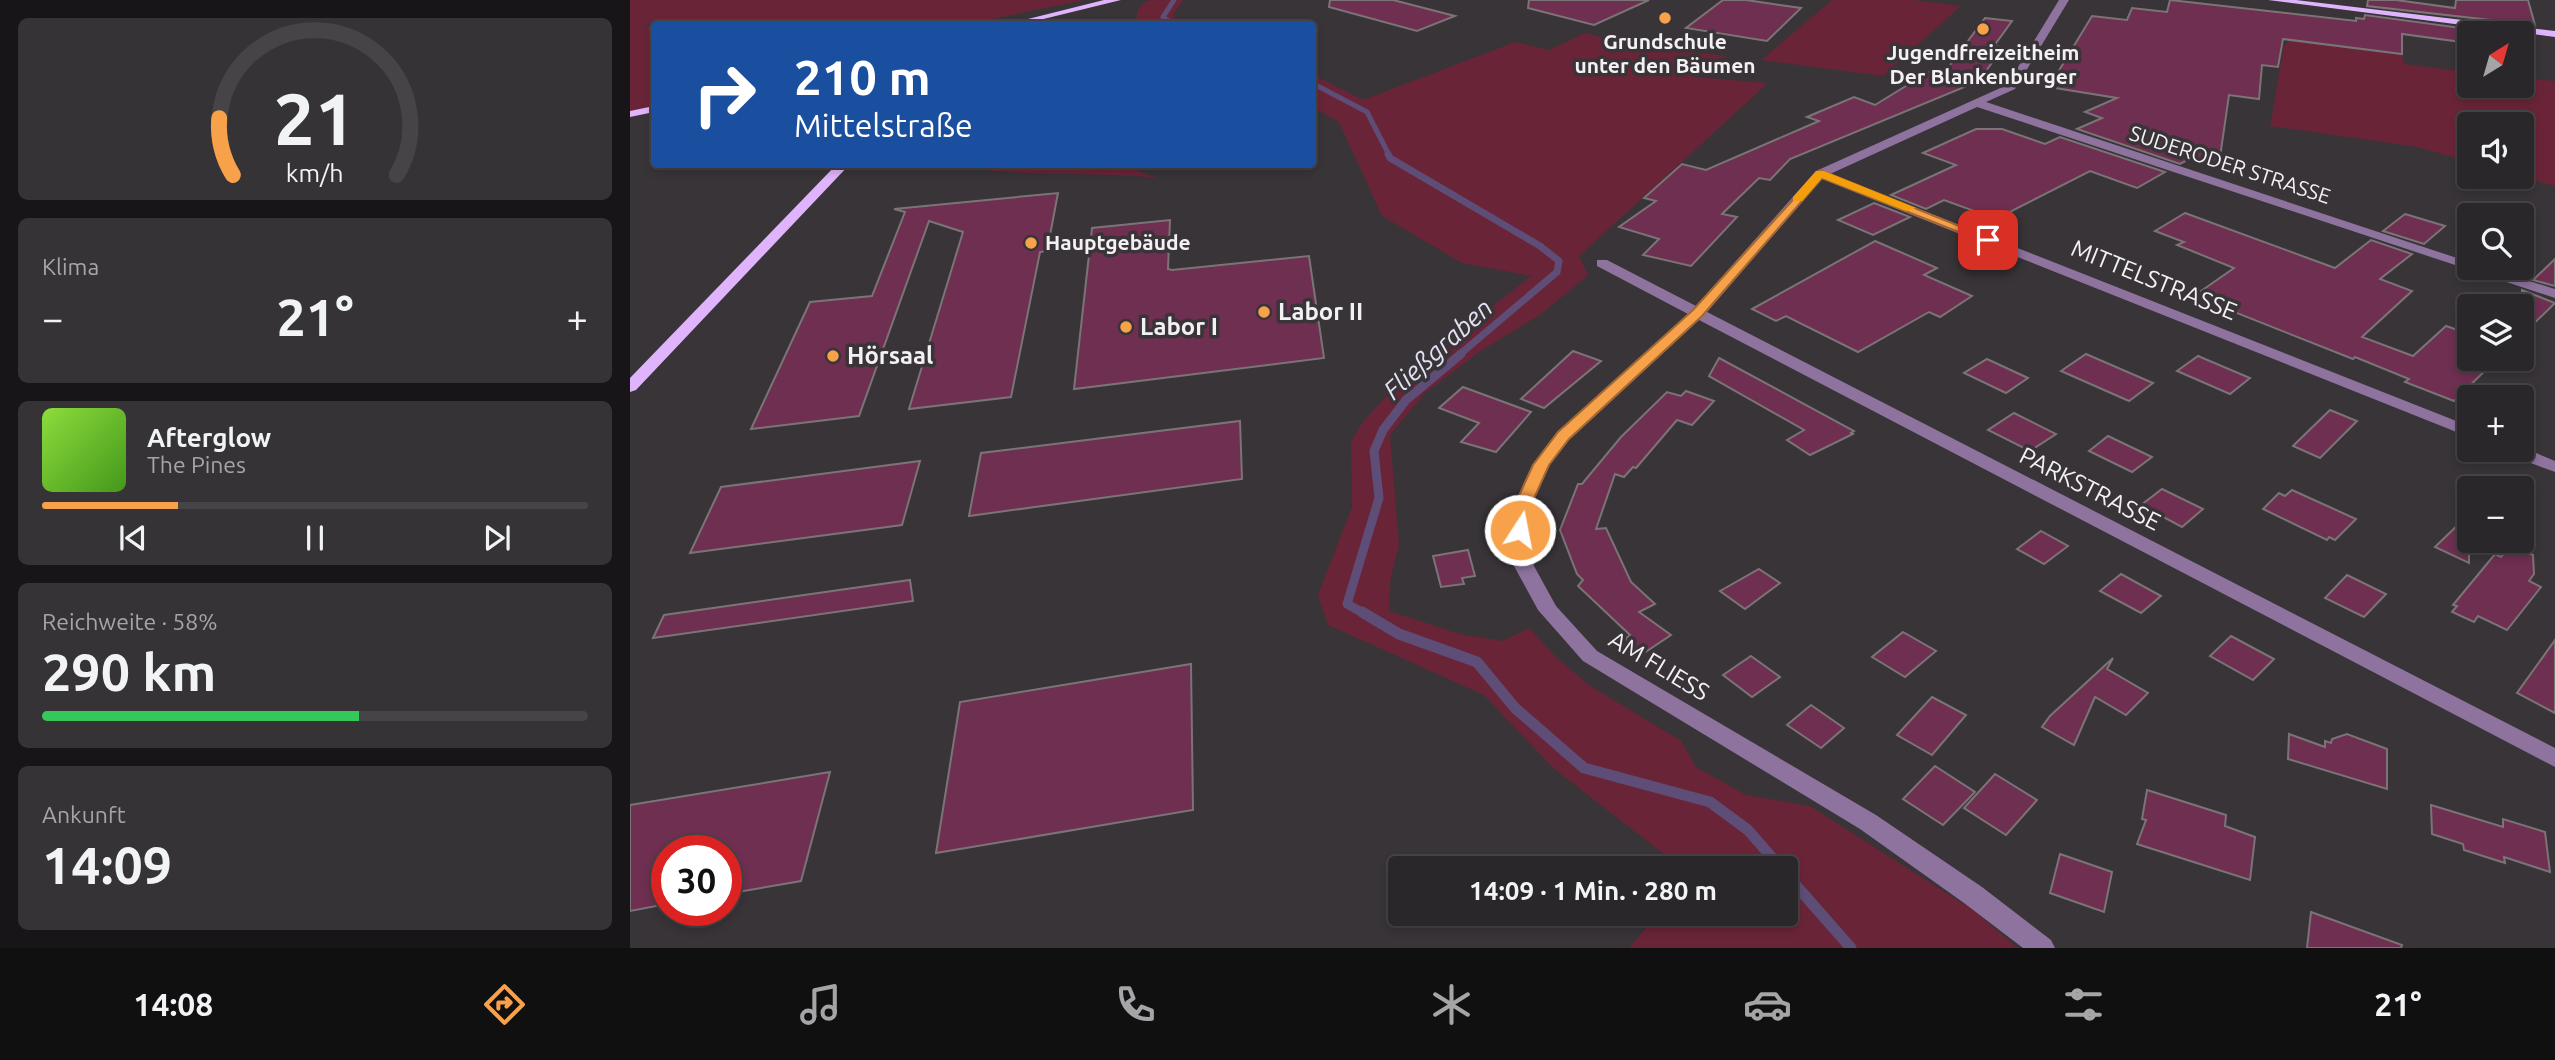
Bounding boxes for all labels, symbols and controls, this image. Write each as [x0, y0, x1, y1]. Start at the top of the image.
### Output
marker: Grundschule unter den Bäumen [1657, 10, 1673, 26]
marker: Jugendfreizeitheim Der Blankenburger [1975, 21, 1991, 37]
north arrow [2457, 21, 2534, 98]
map controls [2457, 21, 2534, 553]
place label: Grundschule unter den Bäumen [1574, 29, 1756, 77]
place label: Jugendfreizeitheim Der Blankenburger [1887, 40, 2079, 88]
icon: right [679, 49, 770, 140]
text: 210 m [794, 49, 931, 104]
text: 21 [274, 77, 356, 159]
text: Mittelstraße [794, 107, 973, 143]
button: sound [2457, 112, 2534, 189]
street label: SUDERODER STRASSE [2127, 120, 2334, 208]
text: km/h [286, 159, 344, 187]
button: search [2457, 203, 2534, 280]
pin [1958, 210, 2018, 270]
icon: arrive [1969, 221, 2007, 259]
place label: Hauptgebäude [1045, 230, 1191, 254]
street label: MITTELSTRASSE [2067, 234, 2241, 325]
marker: Hauptgebäude [1023, 235, 1039, 251]
text: Klima [42, 254, 99, 279]
text: 21° [276, 288, 354, 346]
water label: Fließgraben [1377, 292, 1498, 405]
button: layers [2457, 294, 2534, 371]
text: − [42, 297, 63, 339]
text: + [567, 297, 588, 339]
place label: Labor II [1278, 298, 1363, 325]
marker: Labor II [1256, 304, 1272, 320]
place label: Labor I [1140, 313, 1218, 340]
marker: Labor I [1118, 319, 1134, 335]
place label: Hörsaal [847, 342, 933, 369]
marker: Hörsaal [825, 348, 841, 364]
button: + [2457, 385, 2534, 462]
text: Afterglow [147, 423, 271, 452]
street label: PARKSTRASSE [2015, 441, 2165, 536]
text: The Pines [147, 452, 246, 477]
button: − [2457, 476, 2534, 553]
position arrow [1483, 493, 1557, 567]
icon: previous [114, 519, 152, 557]
icon: pause [296, 519, 334, 557]
icon: next [478, 519, 516, 557]
text: Reichweite · 58% [42, 609, 218, 634]
street label: AM FLIESS [1604, 625, 1714, 706]
text: 290 km [42, 643, 216, 701]
text: Ankunft [42, 802, 126, 827]
speed limit sign: 30 [651, 835, 742, 926]
text: 14:09 [42, 836, 172, 894]
text: 14:09 · 1 Min. · 280 m [1469, 876, 1717, 905]
icon: directions [480, 980, 529, 1029]
icon: music [796, 980, 845, 1029]
icon: phone [1111, 980, 1160, 1029]
icon: climate [1427, 980, 1476, 1029]
icon: car [1743, 980, 1792, 1029]
icon: filters [2059, 980, 2108, 1029]
text: 14:08 [133, 986, 213, 1022]
text: 21° [2374, 986, 2422, 1022]

